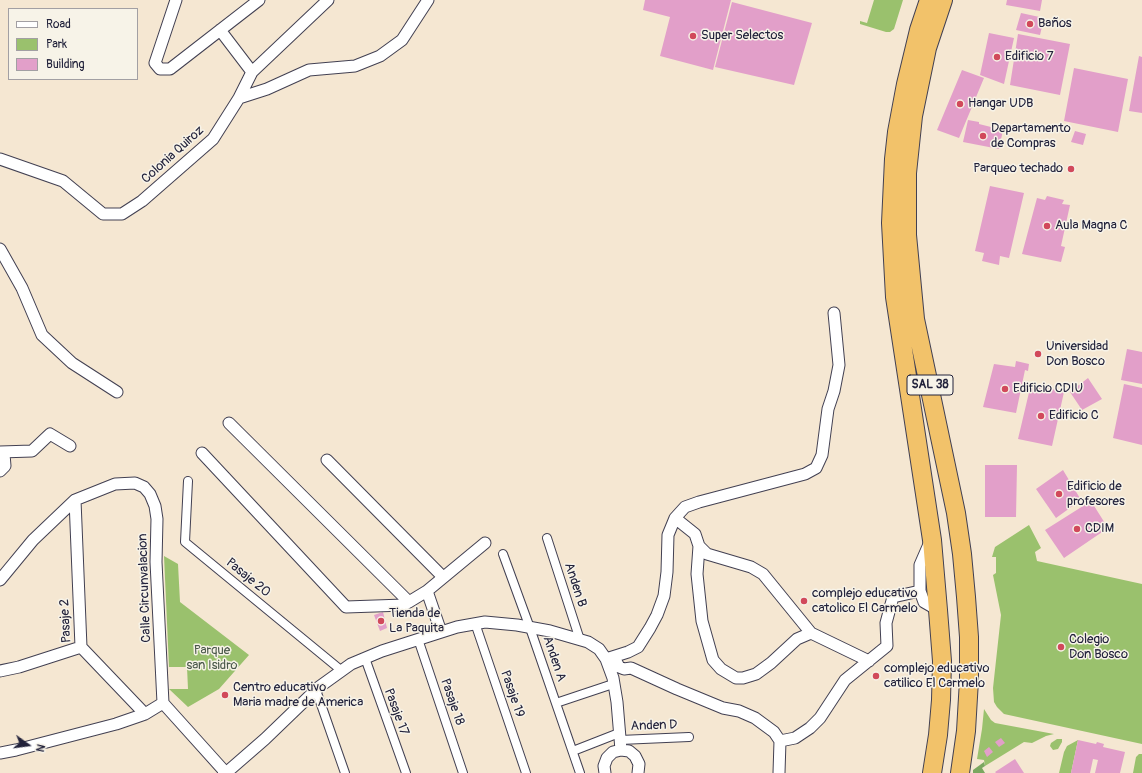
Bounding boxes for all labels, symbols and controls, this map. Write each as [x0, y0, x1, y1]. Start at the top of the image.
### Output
legend [8, 8, 138, 80]
place label: Baños [1038, 16, 1072, 32]
text: Road [46, 17, 71, 32]
marker: Baños [1025, 19, 1035, 29]
place label: Super Selectos [701, 28, 783, 44]
marker: Super Selectos [688, 31, 698, 41]
text: Park [46, 37, 67, 52]
place label: Edificio 7 [1005, 49, 1054, 65]
marker: Edificio 7 [992, 52, 1002, 62]
text: Building [46, 57, 85, 72]
place label: Hangar UDB [968, 96, 1033, 112]
marker: Hangar UDB [955, 99, 965, 109]
place label: Departamento de Compras [991, 121, 1071, 152]
street label: Colonia Quiroz [139, 123, 207, 187]
marker: Departamento de Compras [978, 131, 988, 141]
place label: Parqueo techado [973, 161, 1063, 177]
marker: Parqueo techado [1066, 164, 1076, 174]
place label: Aula Magna C [1055, 218, 1128, 234]
marker: Aula Magna C [1042, 221, 1052, 231]
place label: Universidad Don Bosco [1046, 339, 1108, 370]
marker: Universidad Don Bosco [1033, 349, 1043, 359]
road number: SAL 38 [907, 375, 953, 395]
place label: Edificio CDIU [1013, 381, 1083, 397]
marker: Edificio CDIU [1000, 384, 1010, 394]
place label: Edificio C [1049, 408, 1099, 424]
marker: Edificio C [1036, 411, 1046, 421]
place label: Edificio de profesores [1067, 479, 1125, 510]
marker: Edificio de profesores [1054, 489, 1064, 499]
place label: CDIM [1085, 521, 1114, 537]
marker: CDIM [1072, 524, 1082, 534]
street label: Calle Circunvalacion [135, 533, 155, 643]
street label: Pasaje 20 [223, 555, 273, 601]
street label: Anden B [560, 561, 590, 609]
place label: complejo educativo catolico El Carmelo [812, 586, 918, 617]
marker: complejo educativo catolico El Carmelo [799, 596, 809, 606]
street label: Pasaje 2 [57, 599, 75, 643]
place label: Tienda de La Paquita [389, 606, 444, 637]
marker: Tienda de La Paquita [376, 616, 386, 626]
place label: Colegio Don Bosco [1069, 632, 1128, 663]
street label: Anden A [539, 634, 569, 684]
marker: Colegio Don Bosco [1056, 642, 1066, 652]
park label: Parque san Isidro [186, 643, 238, 674]
place label: complejo educativo catilico El Carmelo [884, 661, 990, 692]
street label: Pasaje 19 [497, 669, 527, 719]
marker: complejo educativo catilico El Carmelo [871, 671, 881, 681]
street label: Pasaje 18 [437, 677, 467, 727]
place label: Centro educativo Maria madre de America [233, 680, 363, 711]
street label: Pasaje 17 [380, 686, 412, 738]
marker: Centro educativo Maria madre de America [220, 690, 230, 700]
street label: Anden D [630, 717, 678, 735]
north arrow [8, 725, 48, 765]
text: N [33, 743, 47, 753]

